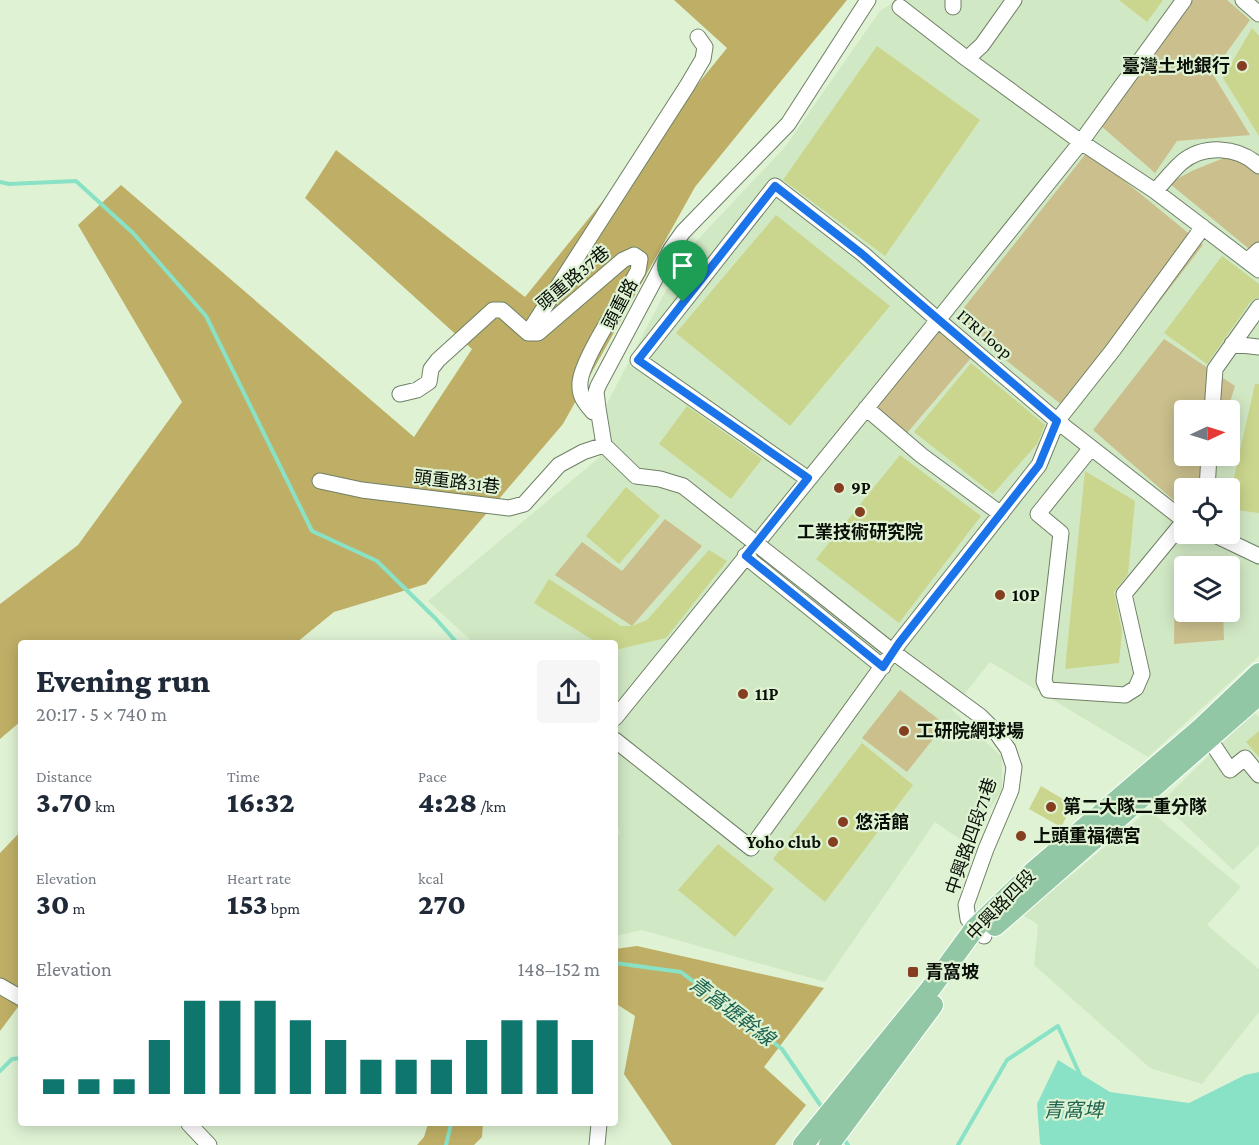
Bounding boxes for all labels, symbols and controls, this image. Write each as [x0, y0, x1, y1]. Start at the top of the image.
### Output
place label: 臺灣土地銀行 [1122, 55, 1230, 76]
marker: 臺灣土地銀行 [1235, 59, 1249, 73]
pin [657, 240, 708, 302]
street label: 頭重路37巷 [533, 242, 613, 314]
icon: arrive [666, 249, 699, 282]
street label: 頭重路 [598, 275, 642, 333]
street label: ITRI loop [953, 305, 1017, 363]
north arrow [1174, 400, 1240, 466]
map controls [1174, 400, 1240, 622]
street label: 頭重路31巷 [413, 467, 501, 497]
place label: 9P [851, 478, 871, 498]
button: locate [1174, 478, 1240, 544]
marker: 9P [832, 481, 846, 495]
marker: 工業技術研究院 [853, 505, 867, 519]
place label: 工業技術研究院 [797, 522, 923, 542]
button: layers [1174, 556, 1240, 622]
place label: 10P [1012, 585, 1040, 605]
marker: 10P [993, 588, 1007, 602]
button: share [537, 660, 600, 723]
text: Evening run [36, 662, 210, 699]
place label: 11P [755, 684, 778, 704]
marker: 11P [736, 687, 750, 701]
text: 20:17 · 5 × 740 m [36, 703, 167, 725]
place label: 工研院網球場 [916, 721, 1024, 741]
marker: 工研院網球場 [897, 724, 911, 738]
text: Distance [36, 768, 92, 785]
text: Time [227, 768, 260, 785]
text: Pace [418, 768, 447, 785]
street label: 中興路四段71巷 [942, 775, 1000, 897]
text: 3.70 [36, 785, 92, 818]
text: 16:32 [227, 785, 295, 818]
text: 4:28 [418, 785, 477, 818]
place label: 第二大隊二重分隊 [1063, 796, 1207, 817]
text: km [92, 798, 115, 815]
text: /km [477, 798, 506, 815]
marker: 第二大隊二重分隊 [1044, 800, 1058, 814]
place label: 悠活館 [855, 812, 909, 832]
marker: 悠活館 [836, 815, 850, 829]
place label: 上頭重福德宮 [1033, 826, 1141, 846]
marker: 上頭重福德宮 [1014, 829, 1028, 843]
place label: Yoho club [746, 832, 821, 852]
marker: Yoho club [826, 835, 840, 849]
street label: 中興路四段 [963, 866, 1039, 944]
text: Elevation [36, 870, 97, 887]
text: Heart rate [227, 870, 291, 887]
text: kcal [418, 870, 444, 887]
text: 30 [36, 887, 70, 920]
text: 153 [227, 887, 268, 920]
text: 270 [418, 887, 466, 920]
text: m [70, 900, 85, 917]
text: bpm [268, 900, 300, 917]
text: Elevation [36, 958, 112, 980]
text: 148–152 m [518, 958, 600, 980]
place label: 青窩坡 [925, 962, 979, 982]
marker: 青窩坡 [906, 965, 920, 979]
water label: 青窩壢幹線 [685, 972, 780, 1051]
water label: 青窩埤 [1043, 1099, 1105, 1121]

